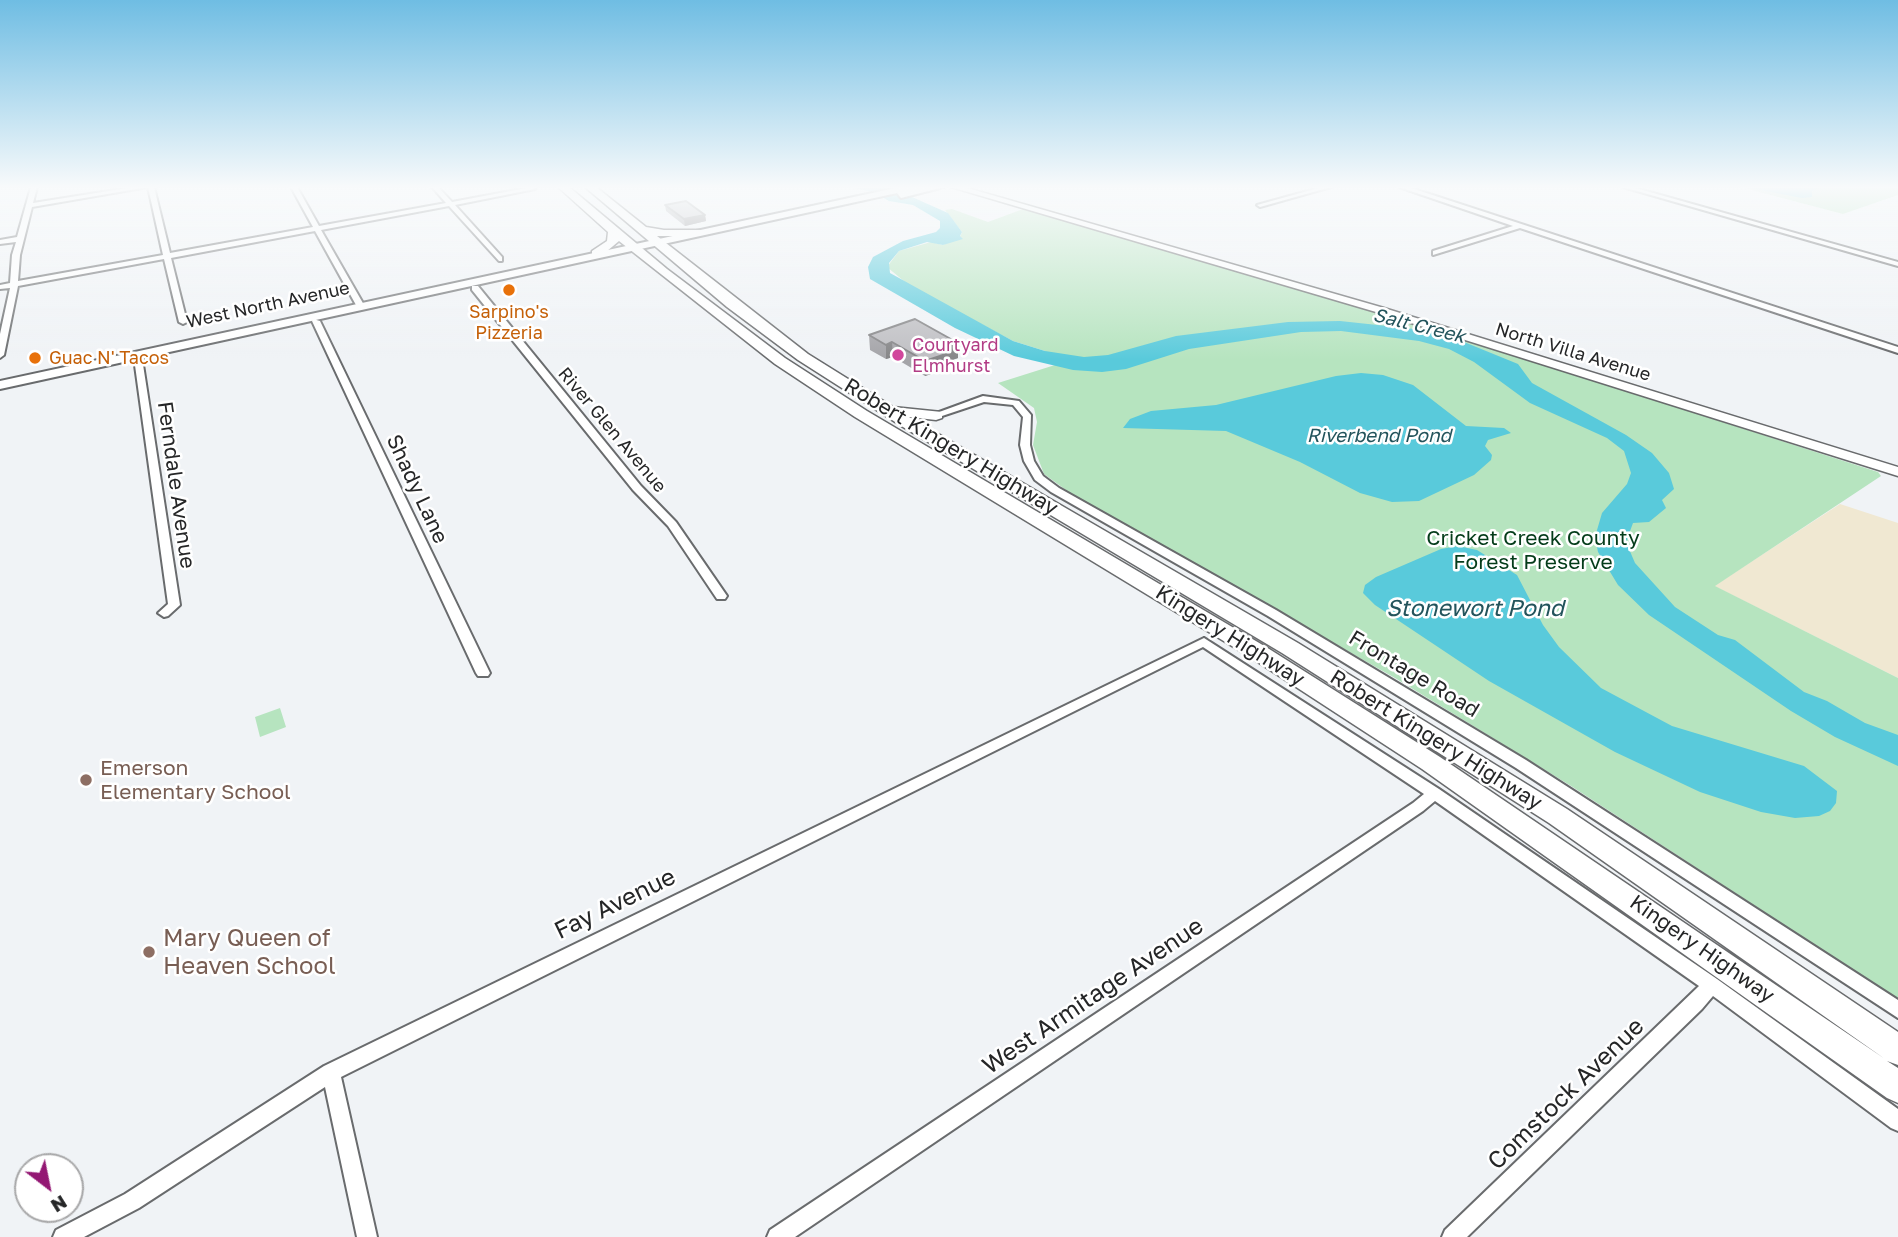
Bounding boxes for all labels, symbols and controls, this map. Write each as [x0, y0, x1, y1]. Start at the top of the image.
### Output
street label: West North Avenue [184, 277, 352, 333]
marker: Sarpino's Pizzeria [501, 282, 517, 298]
place label: Sarpino's Pizzeria [469, 301, 549, 344]
water label: Salt Creek [1371, 304, 1467, 348]
street label: North Villa Avenue [1493, 318, 1653, 386]
place label: Courtyard Elmhurst [912, 334, 998, 376]
place label: Guac N' Tacos [49, 347, 169, 369]
marker: Courtyard Elmhurst [890, 347, 906, 363]
marker: Guac N' Tacos [27, 350, 43, 366]
street label: River Glen Avenue [553, 363, 671, 497]
street label: Robert Kingery Highway [840, 373, 1062, 521]
street label: Ferndale Avenue [152, 400, 200, 570]
water label: Riverbend Pond [1307, 425, 1451, 447]
street label: Shady Lane [381, 431, 453, 547]
park label: Cricket Creek County Forest Preserve [1426, 525, 1640, 575]
street label: Kingery Highway [1151, 580, 1309, 692]
water label: Stonewort Pond [1386, 595, 1564, 623]
street label: Frontage Road [1344, 625, 1484, 723]
street label: Robert Kingery Highway [1325, 664, 1547, 816]
place label: Emerson Elementary School [100, 755, 291, 805]
marker: Emerson Elementary School [78, 772, 94, 788]
street label: Fay Avenue [550, 862, 680, 946]
street label: Kingery Highway [1625, 890, 1779, 1008]
street label: West Armitage Avenue [977, 911, 1209, 1081]
place label: Mary Queen of Heaven School [163, 924, 336, 980]
marker: Mary Queen of Heaven School [141, 944, 157, 960]
street label: Comstock Avenue [1482, 1012, 1650, 1176]
north arrow [14, 1153, 84, 1223]
text: N [47, 1191, 72, 1218]

